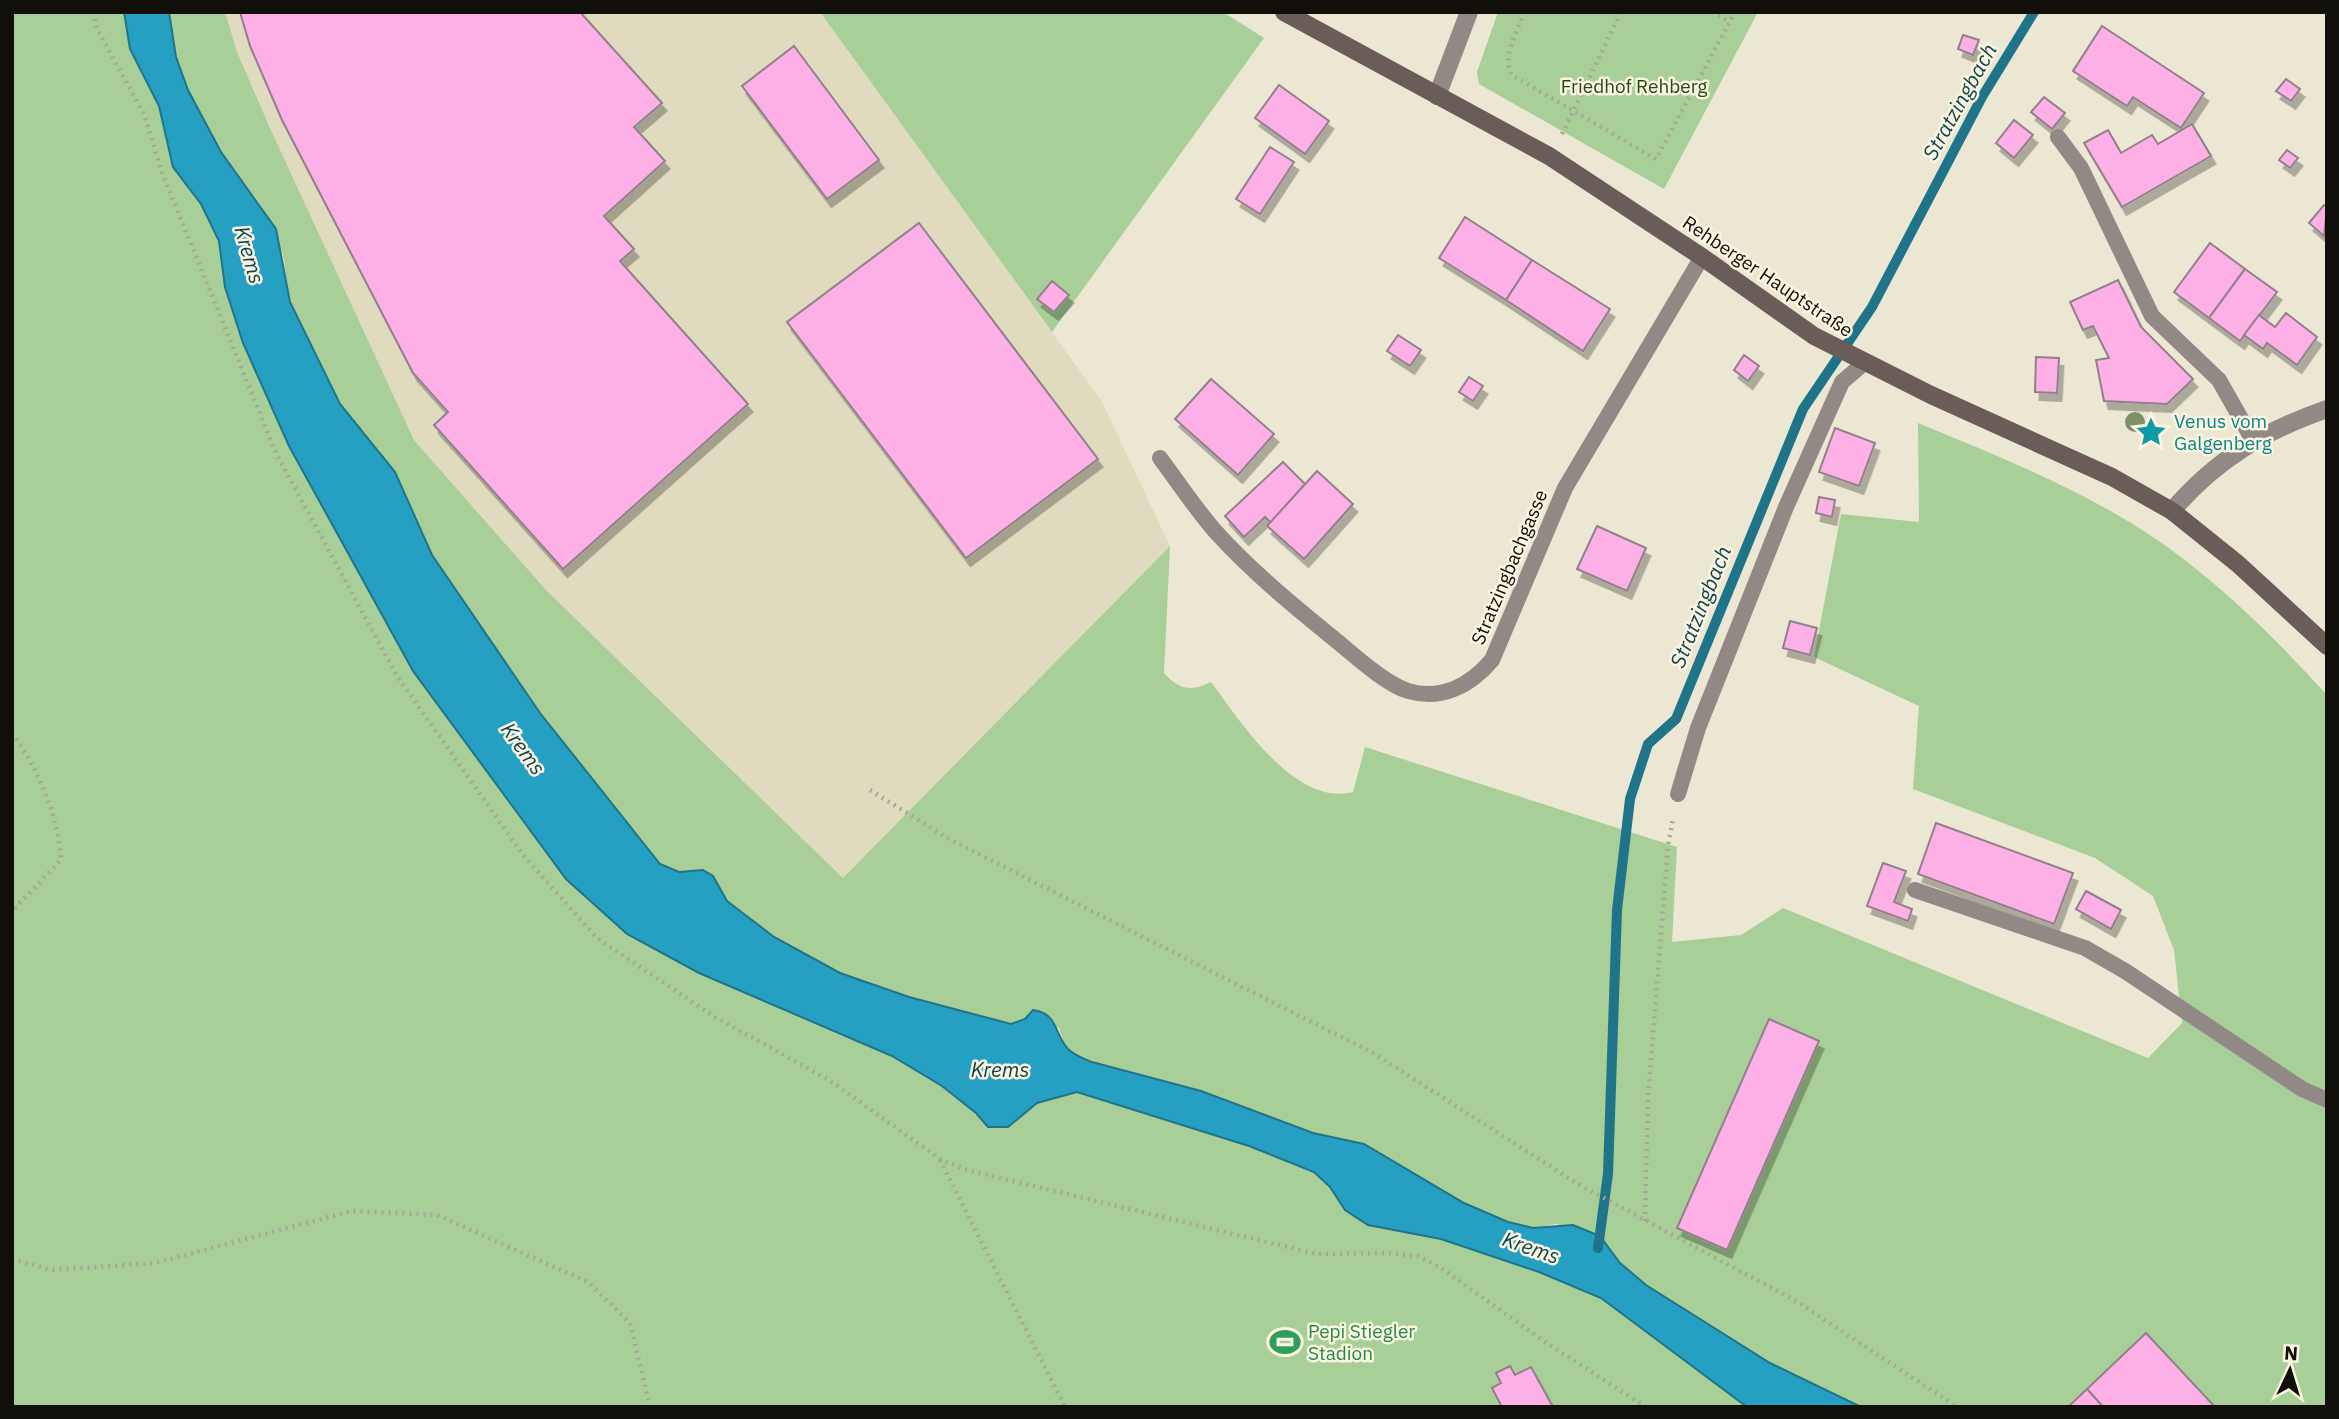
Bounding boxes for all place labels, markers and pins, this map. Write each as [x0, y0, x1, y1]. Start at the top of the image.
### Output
place label: Venus vom Galgenberg [2174, 409, 2272, 455]
place icon: Venus vom Galgenberg [2134, 415, 2168, 449]
place label: Pepi Stiegler Stadion [1308, 1319, 1415, 1365]
sports icon: Pepi Stiegler Stadion [1268, 1325, 1302, 1359]

